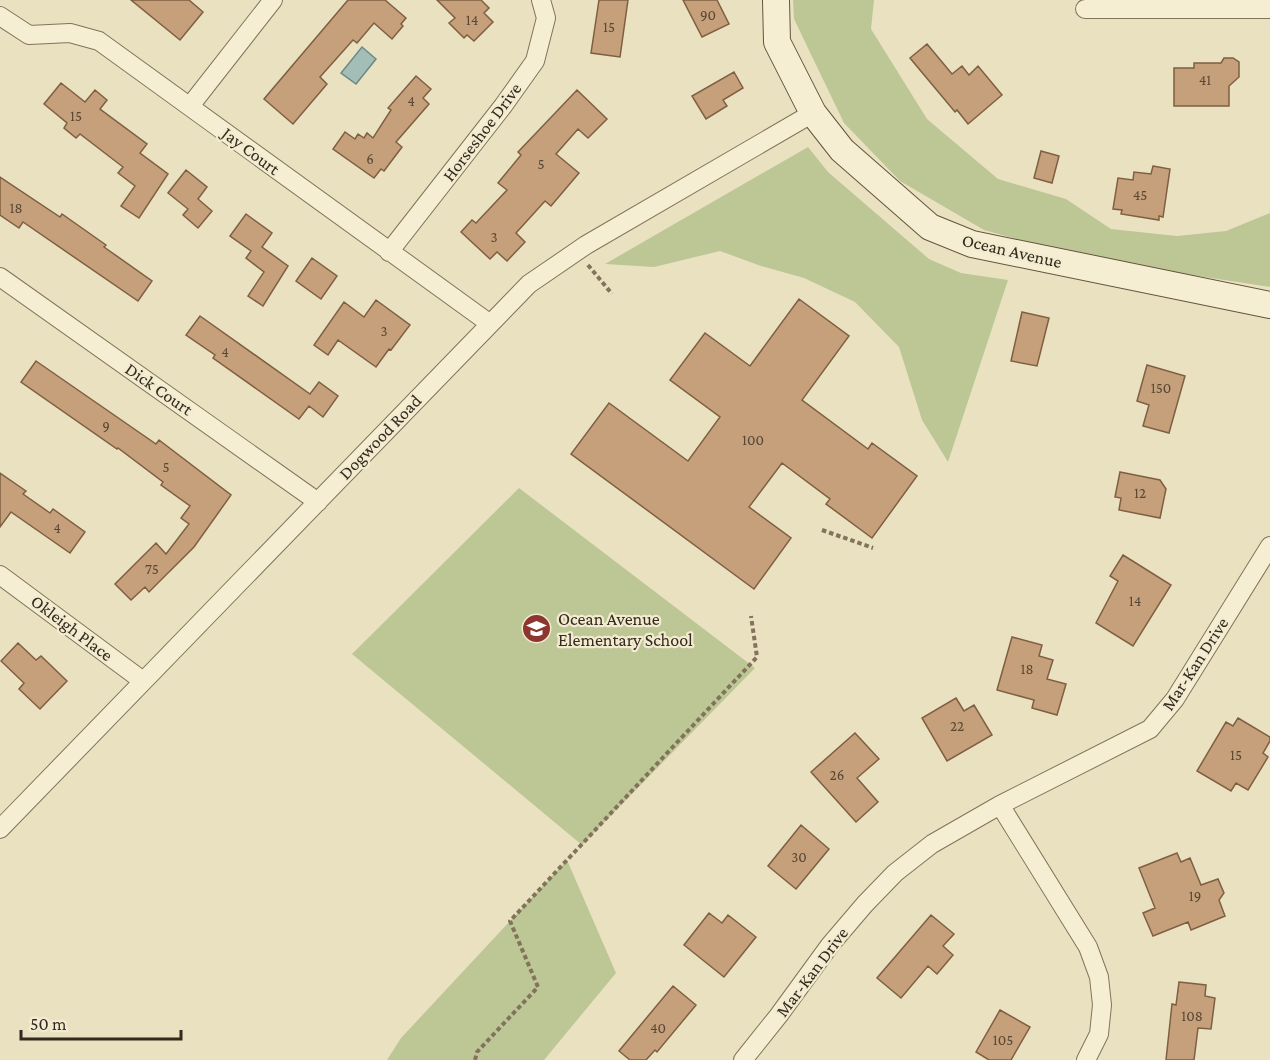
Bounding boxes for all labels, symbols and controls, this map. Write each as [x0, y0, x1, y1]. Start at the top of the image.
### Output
house number: 90 [700, 7, 716, 23]
house number: 14 [466, 12, 478, 28]
house number: 15 [603, 19, 615, 35]
house number: 41 [1199, 72, 1211, 88]
street label: Horseshoe Drive [438, 79, 526, 185]
house number: 4 [407, 93, 415, 109]
house number: 15 [70, 108, 82, 124]
street label: Jay Court [217, 122, 284, 180]
house number: 6 [366, 151, 374, 167]
house number: 5 [537, 156, 545, 172]
house number: 45 [1133, 187, 1147, 203]
house number: 18 [9, 200, 23, 216]
house number: 3 [490, 229, 498, 245]
street label: Ocean Avenue [960, 230, 1064, 272]
house number: 3 [380, 323, 388, 339]
house number: 4 [221, 344, 229, 360]
street label: Dick Court [122, 359, 197, 420]
house number: 150 [1151, 380, 1171, 396]
street label: Dogwood Road [335, 390, 426, 483]
house number: 9 [102, 418, 110, 434]
house number: 100 [742, 432, 764, 448]
house number: 5 [162, 459, 170, 475]
house number: 12 [1134, 485, 1146, 501]
house number: 4 [53, 520, 61, 536]
house number: 75 [145, 561, 159, 577]
street label: Okleigh Place [27, 591, 117, 665]
house number: 14 [1129, 593, 1141, 609]
place label: Ocean Avenue Elementary School [558, 609, 693, 650]
school or university icon: Ocean Avenue Elementary School [521, 613, 553, 645]
street label: Mar-Kan Drive [1157, 614, 1233, 714]
house number: 18 [1020, 661, 1034, 677]
house number: 22 [950, 718, 964, 734]
house number: 15 [1230, 747, 1242, 763]
house number: 26 [830, 767, 844, 783]
house number: 30 [791, 849, 807, 865]
house number: 19 [1189, 888, 1201, 904]
street label: Mar-Kan Drive [772, 923, 852, 1021]
scale bar [21, 1003, 182, 1041]
house number: 108 [1181, 1008, 1203, 1024]
text: 50 m [30, 1014, 67, 1034]
house number: 40 [650, 1020, 666, 1036]
house number: 105 [993, 1032, 1013, 1048]

